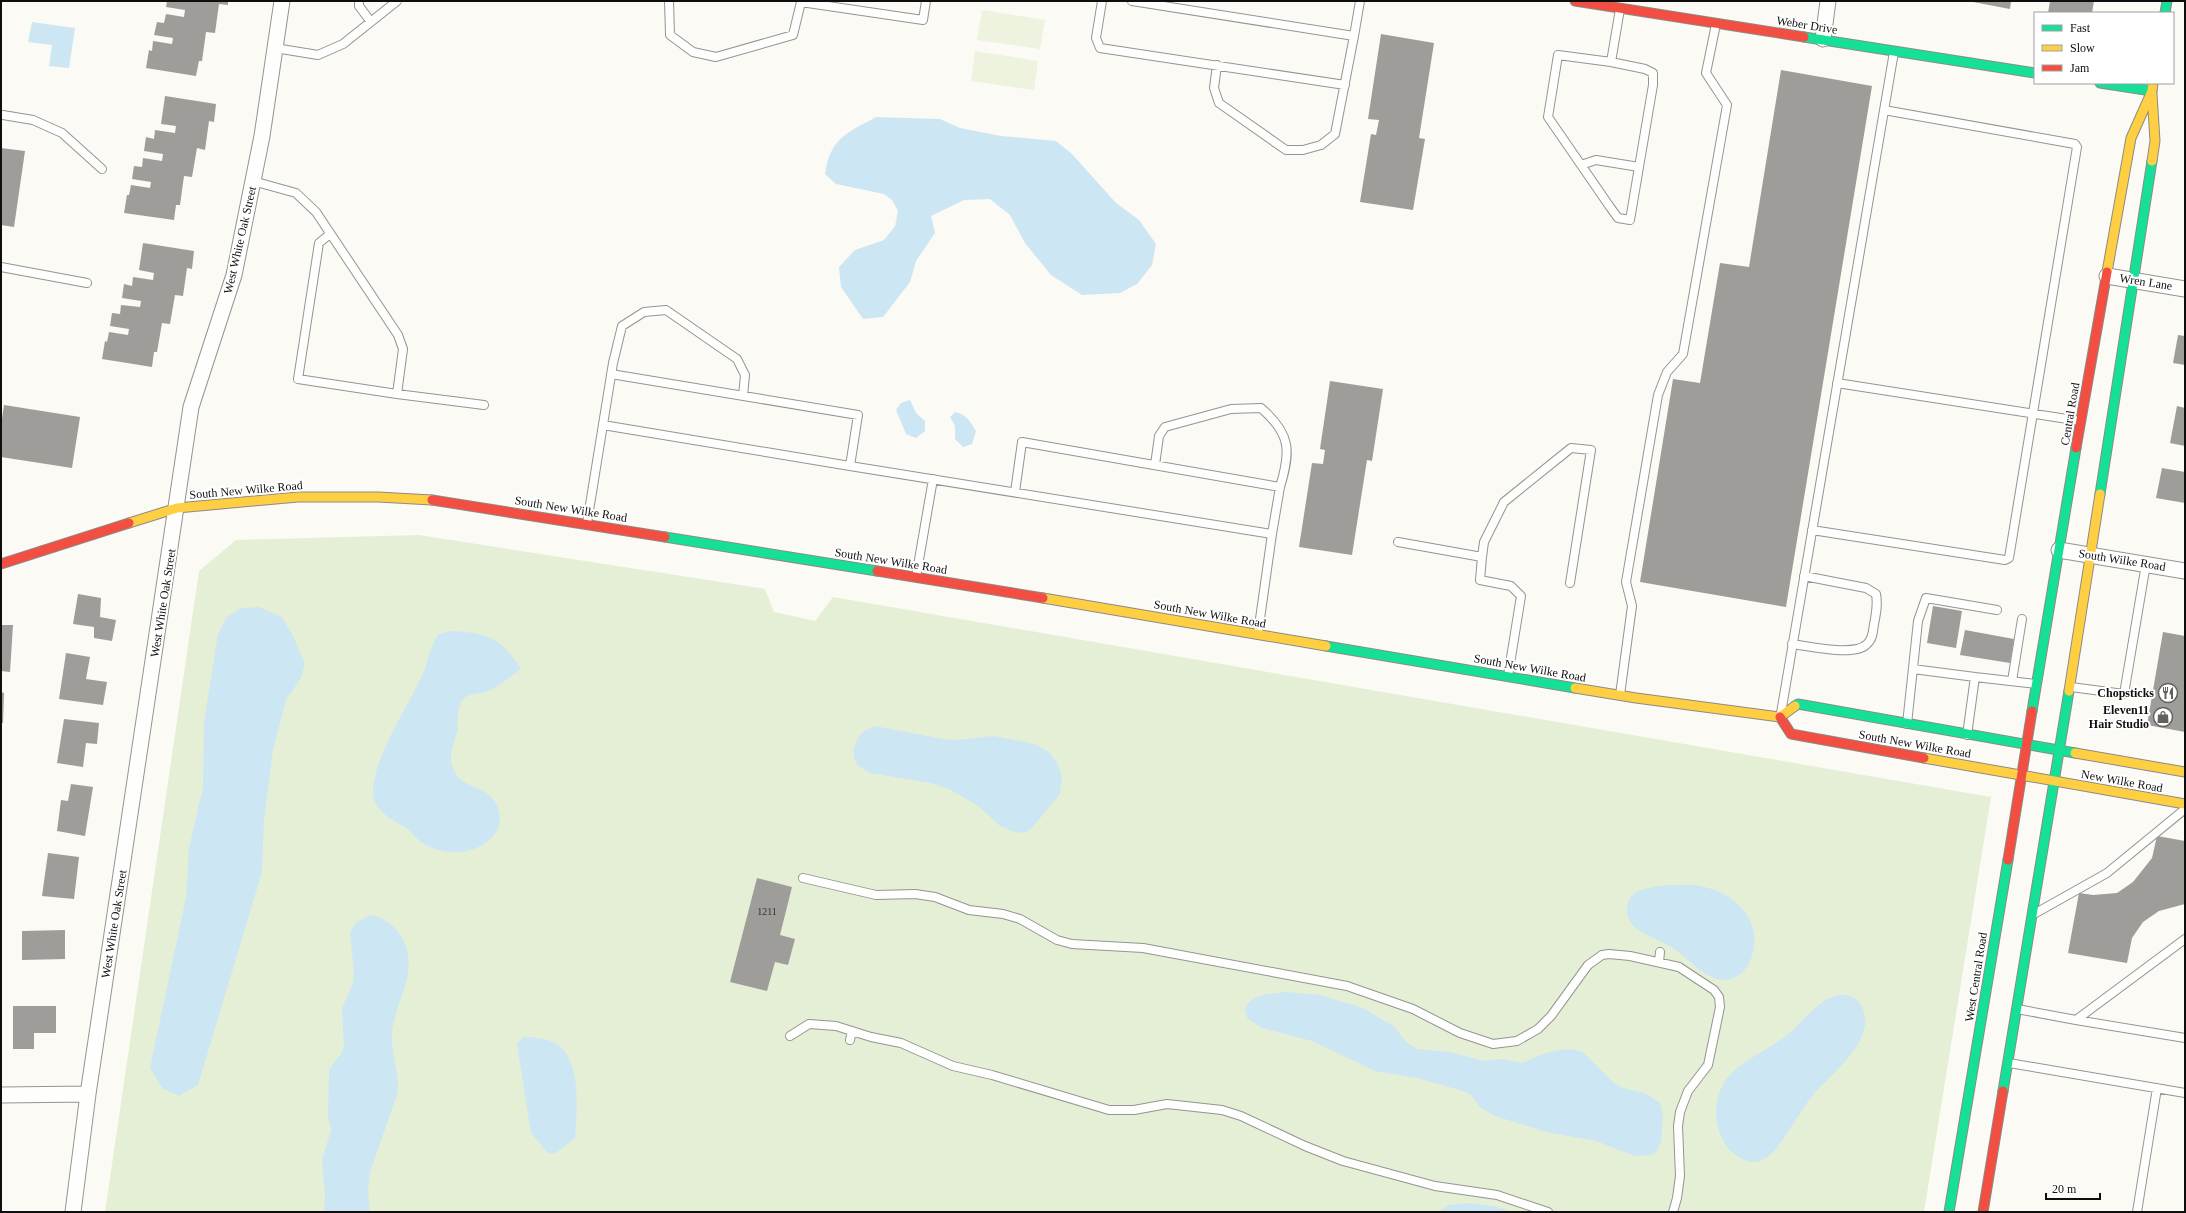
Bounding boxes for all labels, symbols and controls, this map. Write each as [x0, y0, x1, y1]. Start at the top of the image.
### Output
legend [2034, 12, 2174, 84]
street label: Weber Drive [1776, 13, 1838, 37]
text: Fast [2070, 21, 2091, 35]
text: Slow [2070, 41, 2095, 55]
text: Jam [2070, 61, 2090, 75]
street label: West White Oak Street [221, 184, 259, 295]
street label: Wren Lane [2119, 271, 2173, 293]
street label: Central Road [2058, 381, 2082, 447]
street label: South New Wilke Road [189, 478, 303, 502]
street label: South New Wilke Road [514, 493, 628, 525]
street label: South New Wilke Road [834, 545, 948, 577]
street label: South Wilke Road [2077, 546, 2167, 574]
street label: West White Oak Street [147, 547, 179, 658]
street label: South New Wilke Road [1153, 597, 1267, 631]
street label: South New Wilke Road [1473, 651, 1587, 685]
restaurant icon: Chopsticks [2157, 682, 2179, 704]
place label: Chopsticks [2097, 686, 2154, 700]
place label: Eleven11 Hair Studio [2089, 703, 2149, 731]
shop icon: Eleven11 Hair Studio [2152, 706, 2174, 728]
street label: South New Wilke Road [1858, 727, 1972, 761]
street label: New Wilke Road [2080, 767, 2164, 795]
street label: West White Oak Street [98, 868, 130, 979]
house number: 1211 [757, 906, 777, 917]
street label: West Central Road [1962, 931, 1990, 1023]
scale bar [2046, 1175, 2100, 1201]
text: 20 m [2052, 1182, 2077, 1196]

